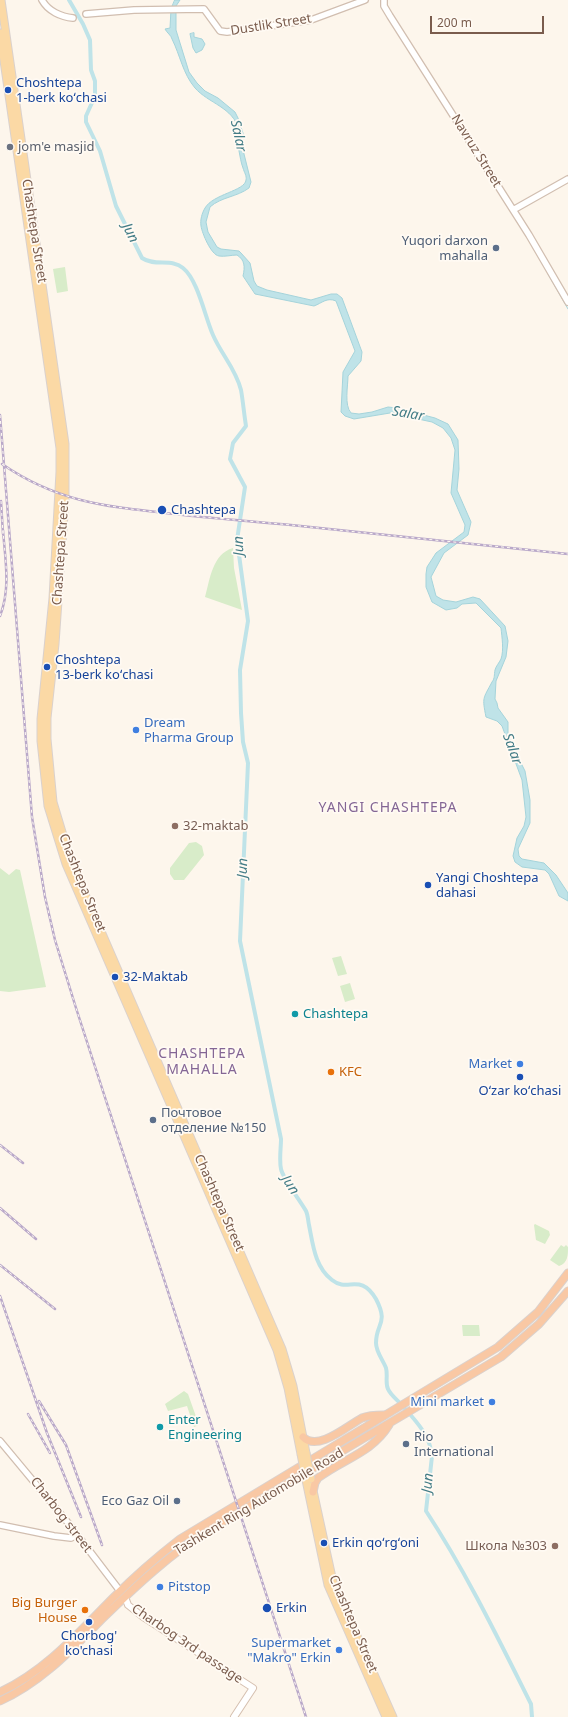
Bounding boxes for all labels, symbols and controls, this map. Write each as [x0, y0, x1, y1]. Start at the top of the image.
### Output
scale bar [432, 8, 546, 34]
street label: Dustlik Street [229, 11, 313, 39]
text: 200 m [437, 14, 472, 31]
place label: Choshtepa 1-berk koʻchasi [16, 75, 107, 106]
marker: Choshtepa 1-berk koʻchasi [3, 85, 13, 95]
street label: Navruz Street [447, 112, 505, 190]
water label: Salar [226, 119, 250, 153]
place label: jom'e masjid [18, 139, 94, 155]
marker: jom'e masjid [5, 142, 15, 152]
street label: Chashtepa Street [18, 178, 50, 284]
water label: Jun [118, 220, 142, 246]
place label: Yuqori darxon mahalla [402, 233, 488, 264]
marker: Yuqori darxon mahalla [491, 243, 501, 253]
water label: Salar [391, 403, 425, 425]
street label: Chashtepa Street [50, 500, 72, 606]
place label: Chashtepa [171, 502, 236, 518]
marker: Chashtepa [156, 504, 168, 516]
water label: Jun [230, 536, 248, 556]
place label: Choshtepa 13-berk koʻchasi [55, 652, 153, 683]
marker: Choshtepa 13-berk koʻchasi [42, 662, 52, 672]
place label: Dream Pharma Group [144, 715, 234, 746]
marker: Dream Pharma Group [131, 725, 141, 735]
water label: Salar [499, 731, 525, 767]
district label: YANGI CHASHTEPA [319, 800, 457, 816]
place label: 32-maktab [183, 818, 248, 834]
marker: 32-maktab [170, 821, 180, 831]
street label: Chashtepa Street [55, 831, 109, 935]
water label: Jun [234, 858, 252, 878]
place label: Yangi Choshtepa dahasi [436, 870, 538, 901]
marker: Yangi Choshtepa dahasi [423, 880, 433, 890]
place label: 32-Maktab [123, 969, 188, 985]
marker: 32-Maktab [110, 972, 120, 982]
place label: Сhashtepa [303, 1006, 368, 1022]
marker: Сhashtepa [290, 1009, 300, 1019]
district label: CHASHTEPA MAHALLA [158, 1046, 246, 1078]
place label: Market [469, 1056, 512, 1072]
marker: Market [515, 1059, 525, 1069]
place label: KFC [339, 1064, 362, 1080]
marker: KFC [326, 1067, 336, 1077]
marker: Oʻzar koʻchasi [515, 1072, 525, 1082]
place label: Oʻzar koʻchasi [479, 1083, 561, 1099]
place label: Почтовое отделение №150 [161, 1105, 266, 1136]
marker: Почтовое отделение №150 [148, 1115, 158, 1125]
street label: Chashtepa Street [191, 1152, 247, 1254]
water label: Jun [278, 1172, 302, 1198]
place label: Mini market [410, 1394, 484, 1410]
marker: Mini market [487, 1397, 497, 1407]
place label: Enter Engineering [168, 1412, 242, 1443]
marker: Enter Engineering [155, 1422, 165, 1432]
place label: Rio International [414, 1429, 494, 1460]
marker: Rio International [401, 1439, 411, 1449]
street label: Tashkent Ring Automobile Road [172, 1445, 346, 1559]
water label: Jun [419, 1472, 437, 1494]
street label: Charbog street [27, 1474, 95, 1556]
place label: Eco Gaz Oil [101, 1493, 169, 1509]
marker: Eco Gaz Oil [172, 1496, 182, 1506]
place label: Erkin qoʻrgʻoni [332, 1535, 419, 1551]
marker: Erkin qoʻrgʻoni [319, 1538, 329, 1548]
place label: Школа №303 [465, 1538, 547, 1554]
marker: Школа №303 [550, 1541, 560, 1551]
street label: Chashtepa Street [325, 1573, 381, 1675]
place label: Pitstop [168, 1579, 211, 1595]
marker: Pitstop [155, 1582, 165, 1592]
place label: Big Burger House [11, 1595, 77, 1626]
place label: Erkin [276, 1600, 307, 1616]
street label: Charbog 3rd passage [129, 1601, 245, 1687]
marker: Erkin [261, 1602, 273, 1614]
marker: Big Burger House [80, 1605, 90, 1615]
marker: Chorbog' ko'chasi [84, 1617, 94, 1627]
place label: Chorbog' ko'chasi [61, 1628, 117, 1659]
place label: Supermarket "Makro" Erkin [247, 1635, 331, 1666]
marker: Supermarket "Makro" Erkin [334, 1645, 344, 1655]

